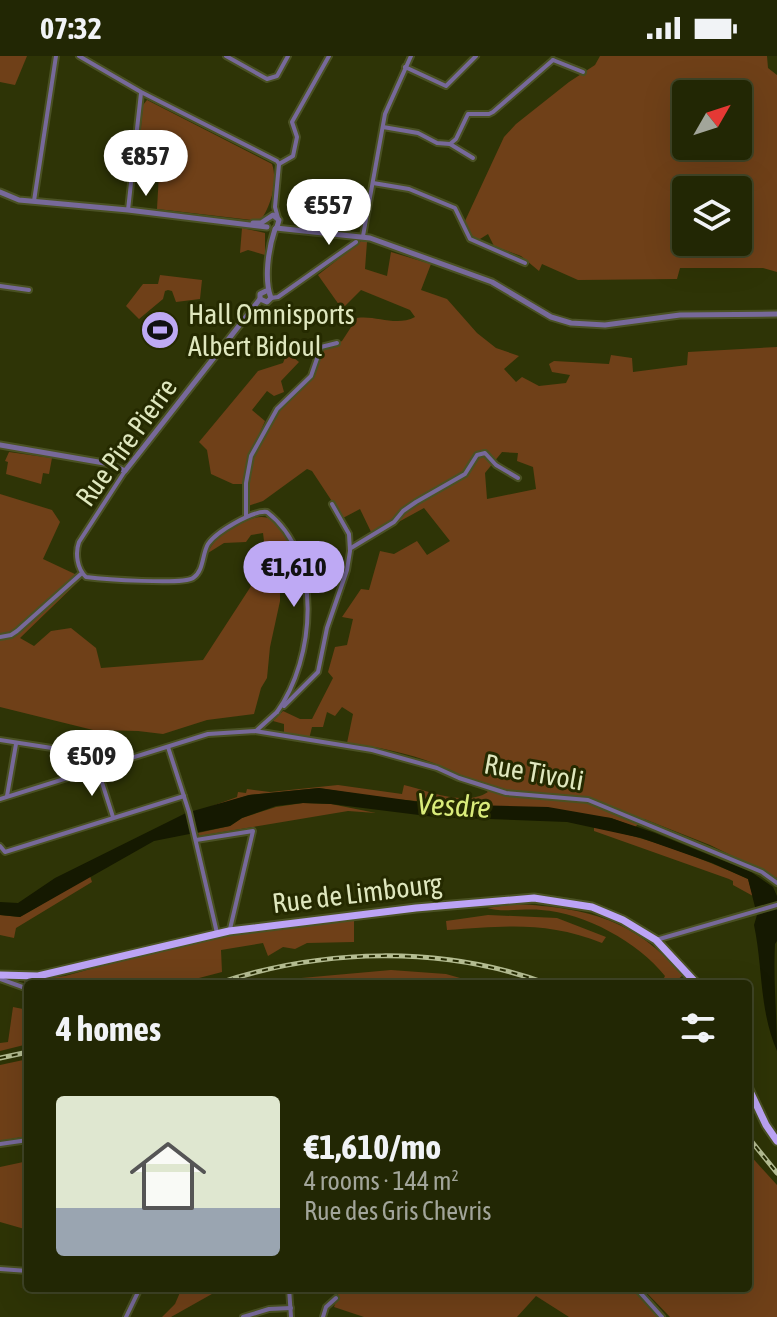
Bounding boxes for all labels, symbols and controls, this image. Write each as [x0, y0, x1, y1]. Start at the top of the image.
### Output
text: 07:32 [40, 11, 102, 45]
north arrow [672, 80, 752, 160]
map controls [672, 80, 752, 256]
pin: €857 [99, 130, 193, 198]
text: €857 [122, 141, 170, 171]
button: layers [672, 176, 752, 256]
pin: €557 [282, 179, 376, 247]
text: €557 [305, 190, 353, 220]
place label: Hall Omnisports Albert Bidoul [188, 298, 355, 362]
sports icon: Hall Omnisports Albert Bidoul [139, 309, 181, 351]
street label: Rue Pire Pierre [69, 372, 183, 512]
pin: €1,610 [229, 541, 359, 609]
text: €1,610 [261, 552, 327, 582]
pin: €509 [45, 730, 139, 798]
text: €509 [68, 741, 116, 771]
street label: Rue Tivoli [482, 748, 586, 796]
water label: Vesdre [416, 786, 492, 824]
street label: Rue de Limbourg [270, 867, 444, 919]
icon: filters [676, 1006, 720, 1050]
text: 4 homes [56, 1009, 161, 1048]
text: €1,610/mo [304, 1127, 441, 1166]
icon: home [120, 1128, 216, 1224]
text: 4 rooms · 144 m² [304, 1166, 459, 1196]
text: Rue des Gris Chevris [304, 1196, 491, 1226]

